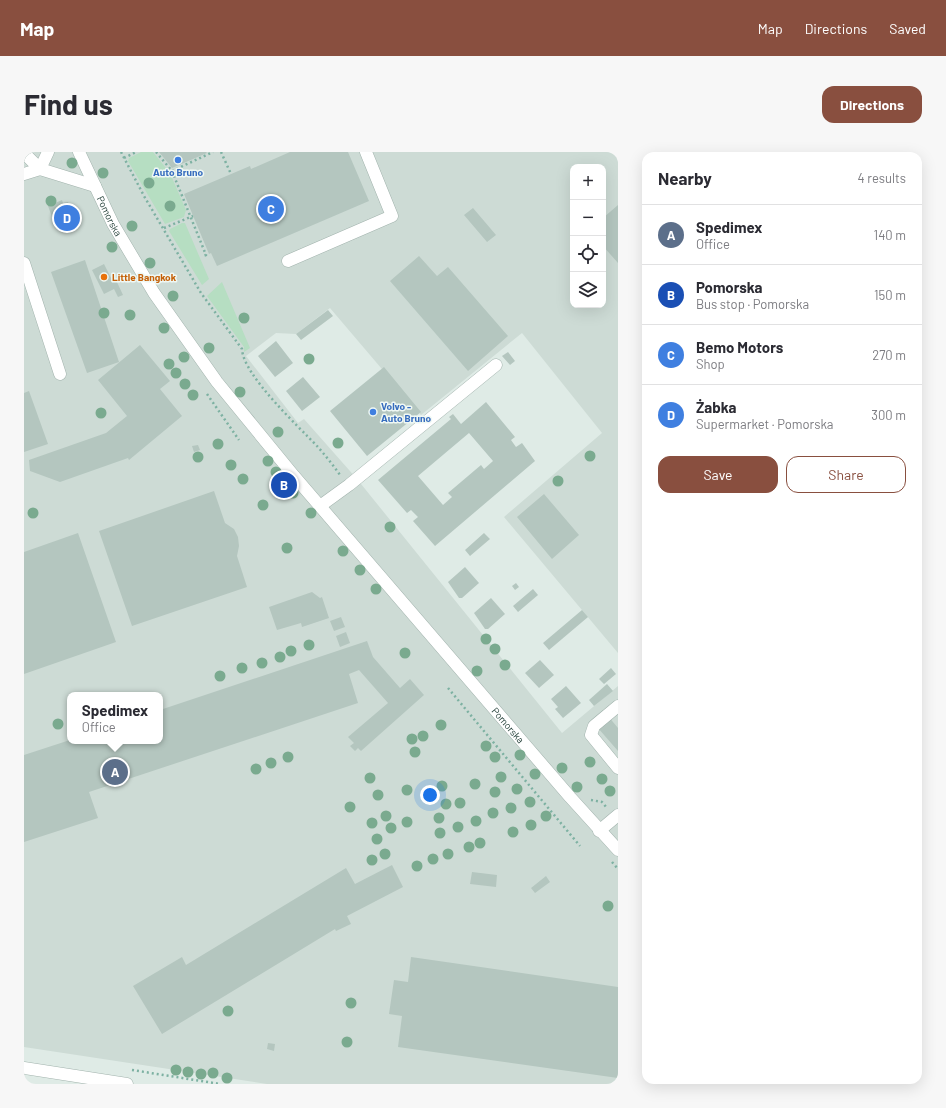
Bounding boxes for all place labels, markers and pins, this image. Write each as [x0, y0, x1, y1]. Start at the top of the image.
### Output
marker: Auto Bruno [173, 155, 183, 165]
place label: Auto Bruno [153, 166, 203, 178]
pin: C [258, 194, 284, 224]
pin: D [54, 203, 80, 233]
place label: Little Bangkok [112, 271, 177, 283]
marker: Little Bangkok [99, 272, 109, 282]
place label: Volvo - Auto Bruno [381, 400, 431, 424]
marker: Volvo - Auto Bruno [368, 407, 378, 417]
pin: B [271, 470, 297, 500]
pin: A [102, 757, 128, 787]

